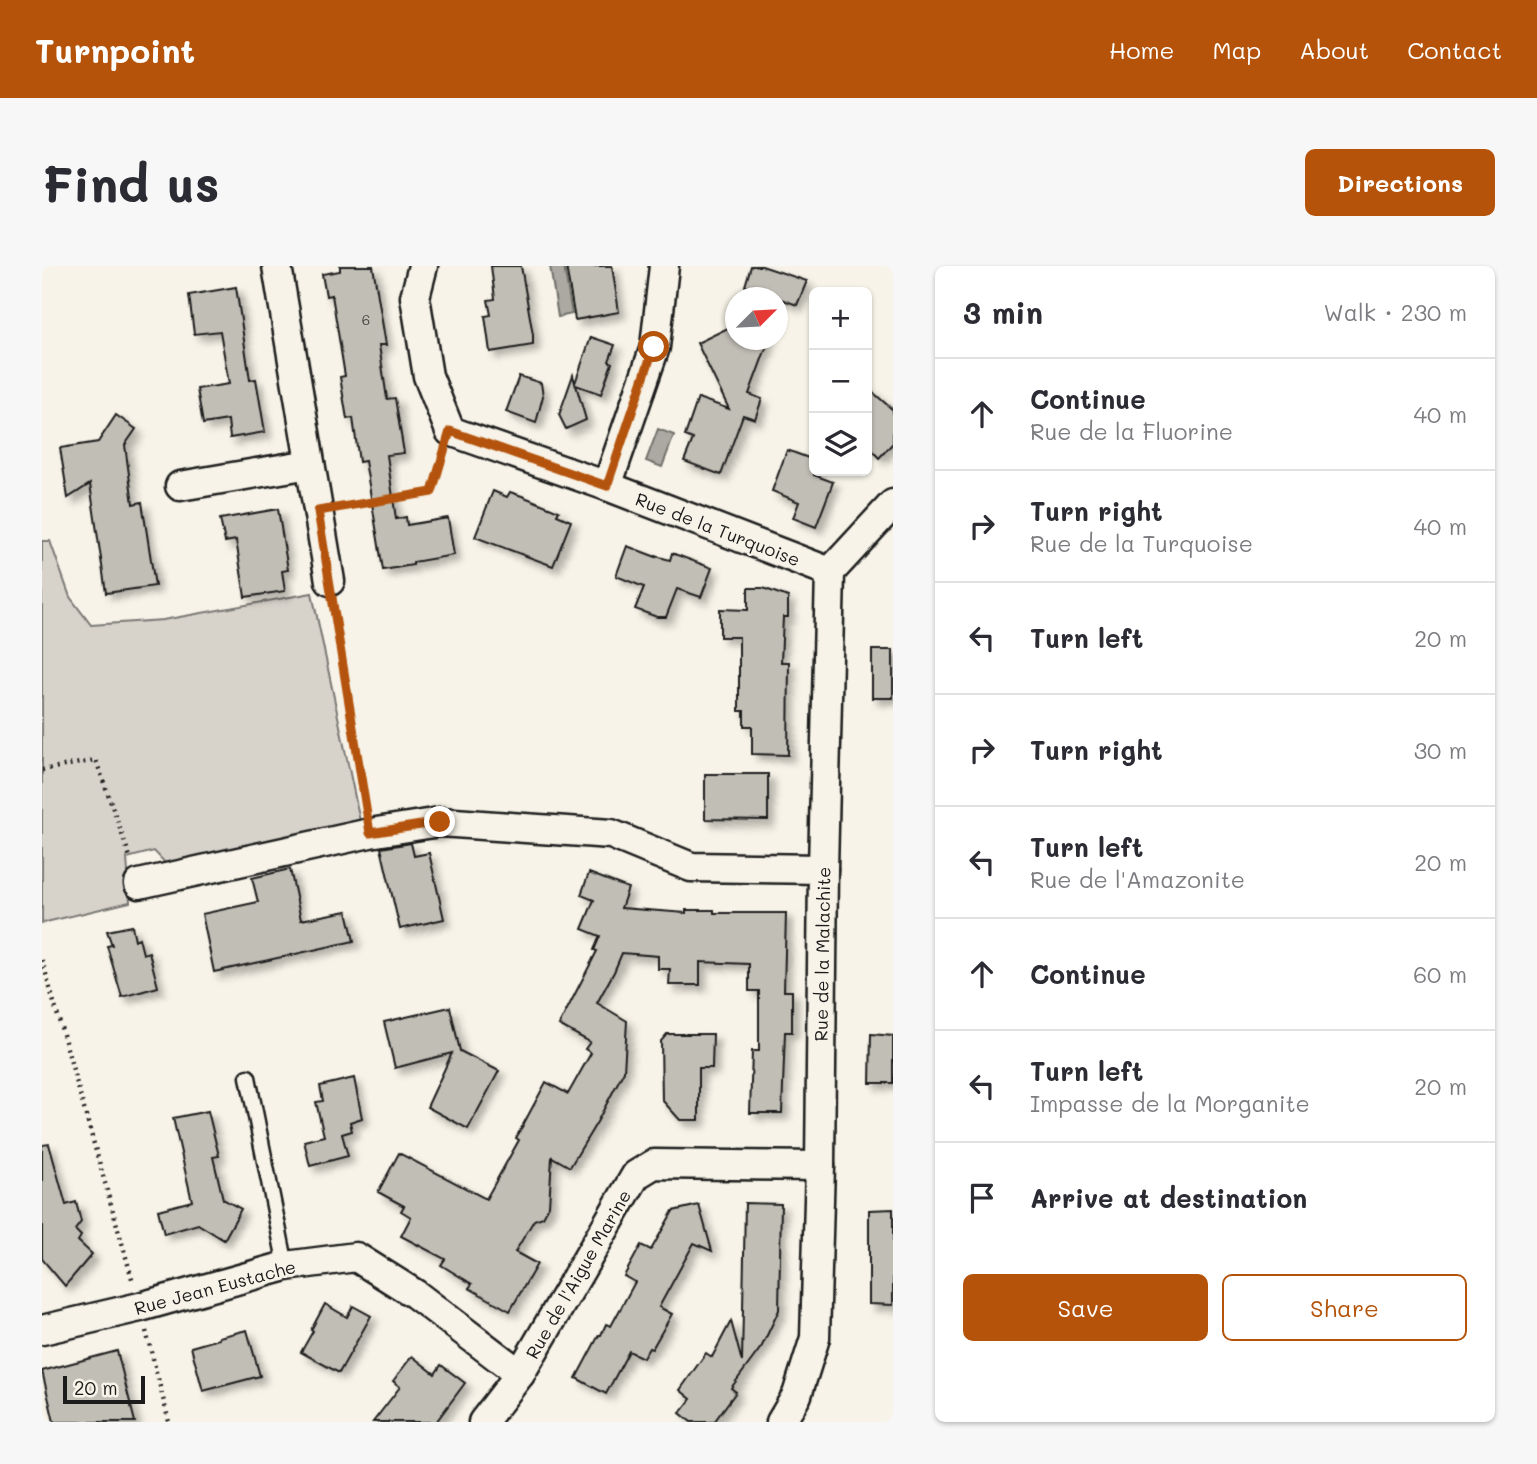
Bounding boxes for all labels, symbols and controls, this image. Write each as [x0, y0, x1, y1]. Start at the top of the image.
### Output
text: Turnpoint [35, 28, 195, 71]
text: Home [1109, 34, 1174, 65]
text: Map [1212, 34, 1261, 65]
text: About [1299, 34, 1369, 65]
text: Contact [1407, 34, 1502, 65]
button: Directions [1305, 149, 1495, 216]
text: Find us [42, 151, 220, 214]
north arrow [725, 287, 788, 350]
map controls [809, 287, 872, 476]
button: + [809, 287, 872, 350]
text: 3 min [963, 292, 1043, 332]
text: Walk · 230 m [1324, 297, 1467, 327]
house number: 6 [362, 310, 370, 329]
route start [638, 331, 669, 362]
button: − [809, 350, 872, 413]
text: Continue [1030, 382, 1146, 416]
icon: ahead [963, 395, 1001, 433]
text: 40 m [1414, 399, 1467, 429]
button: layers [809, 413, 872, 476]
text: Rue de la Fluorine [1030, 416, 1233, 446]
street label: Rue de la Turquoise [632, 487, 804, 571]
text: Turn right [1030, 494, 1163, 528]
icon: right [963, 507, 1001, 545]
text: 40 m [1414, 511, 1467, 541]
text: Rue de la Turquoise [1030, 528, 1253, 558]
icon: left [963, 619, 1001, 657]
text: Turn left [1030, 621, 1143, 655]
text: 20 m [1414, 623, 1467, 653]
icon: right [963, 731, 1001, 769]
text: Turn right [1030, 733, 1163, 767]
text: 30 m [1414, 735, 1467, 765]
route end [424, 806, 455, 837]
text: Turn left [1030, 830, 1143, 864]
icon: left [963, 843, 1001, 881]
text: 20 m [1414, 847, 1467, 877]
text: Rue de l'Amazonite [1030, 864, 1245, 894]
street label: Rue de la Malachite [808, 866, 836, 1042]
icon: ahead [963, 955, 1001, 993]
text: Continue [1030, 957, 1146, 991]
text: 60 m [1413, 959, 1467, 989]
text: Turn left [1030, 1054, 1143, 1088]
icon: left [963, 1067, 1001, 1105]
text: 20 m [1414, 1071, 1467, 1101]
text: Impasse de la Morganite [1030, 1088, 1310, 1118]
icon: arrive [963, 1179, 1001, 1217]
text: Arrive at destination [1030, 1181, 1307, 1215]
street label: Rue de l'Aigue Marine [520, 1185, 636, 1363]
street label: Rue Jean Eustache [132, 1254, 298, 1320]
button: Save [963, 1274, 1208, 1341]
button: Share [1222, 1274, 1467, 1341]
scale bar [63, 1373, 145, 1405]
text: 20 m [74, 1375, 118, 1400]

